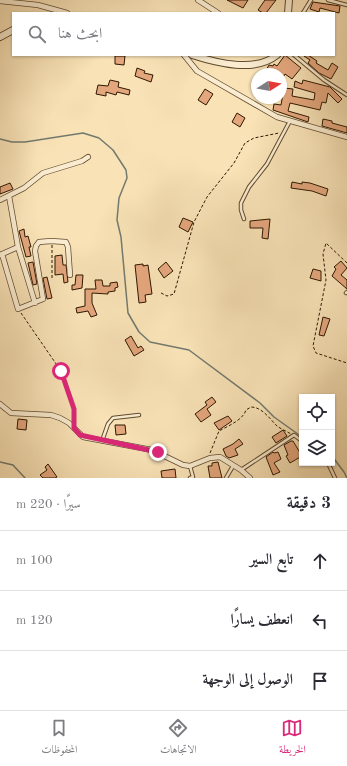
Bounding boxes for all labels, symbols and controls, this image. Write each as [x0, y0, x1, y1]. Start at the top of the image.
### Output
search box [12, 12, 335, 56]
icon: search [26, 23, 48, 45]
text: ابحث هنا [58, 27, 102, 42]
north arrow [251, 68, 287, 104]
route start [52, 362, 70, 380]
map controls [299, 394, 335, 466]
button: locate [299, 394, 335, 430]
button: layers [299, 430, 335, 466]
route end [149, 443, 167, 461]
text: 3 دقيقة [287, 495, 331, 512]
text: سيرًا · 220 m [16, 498, 81, 511]
icon: ahead [309, 550, 331, 572]
text: تابع السير [250, 553, 293, 568]
text: 100 m [16, 554, 53, 567]
icon: left [309, 610, 331, 632]
text: انعطف يسارًا [231, 613, 293, 628]
text: 120 m [16, 614, 53, 627]
icon: arrive [309, 670, 331, 692]
text: الوصول إلى الوجهة [202, 673, 293, 688]
tab: المحفوظات [41, 717, 77, 760]
tab: الاتجاهات [160, 717, 197, 760]
tab: الخريطة [279, 717, 306, 760]

